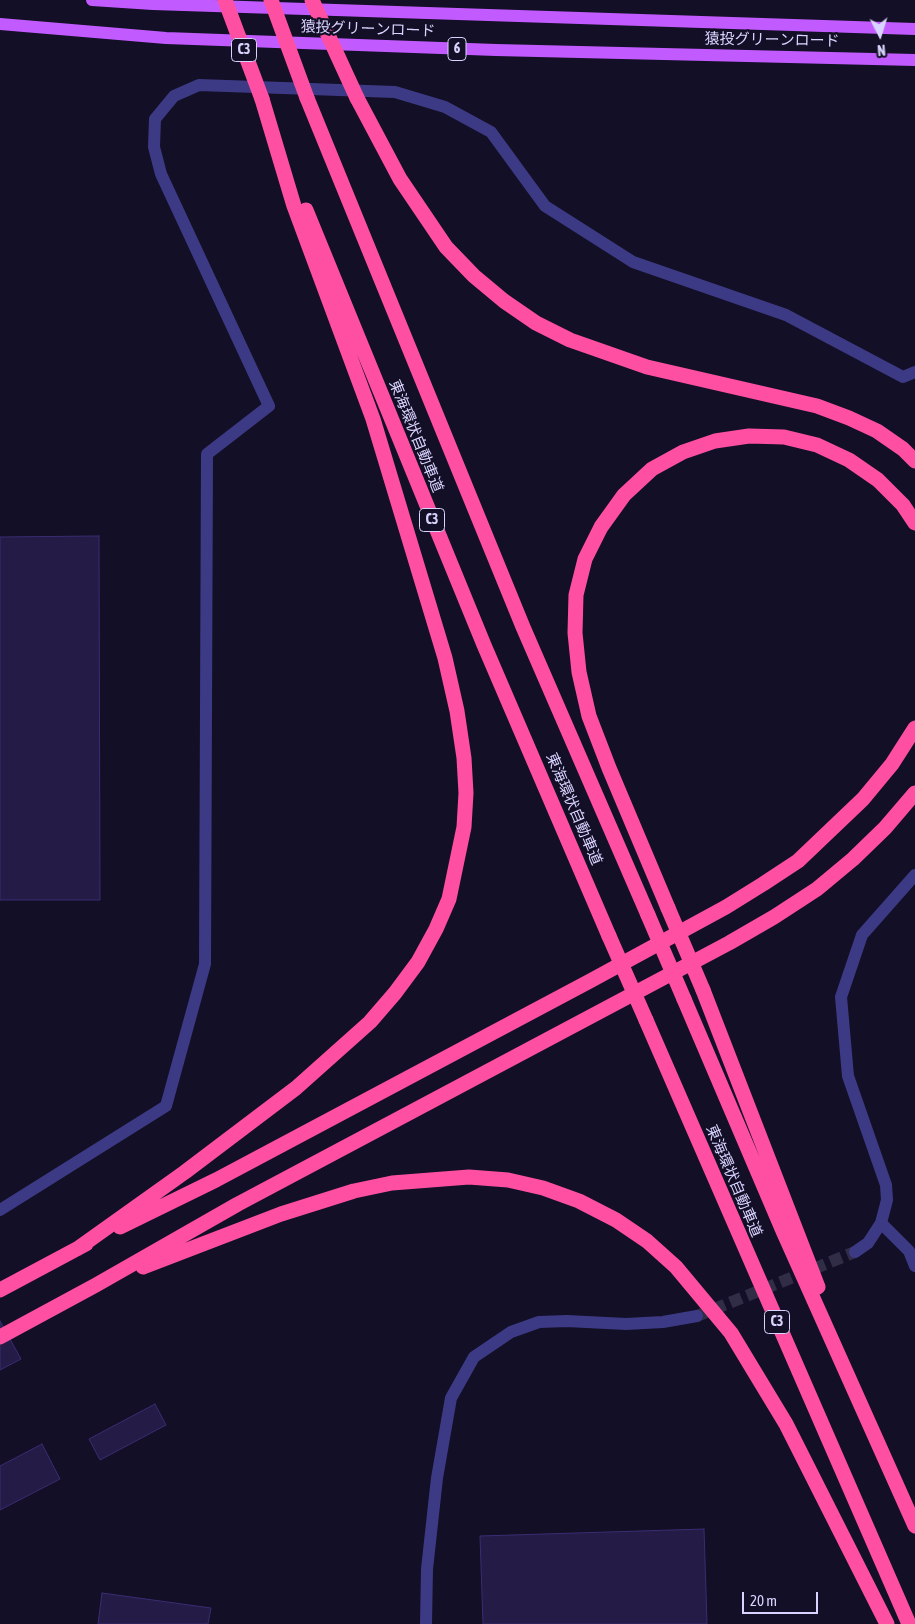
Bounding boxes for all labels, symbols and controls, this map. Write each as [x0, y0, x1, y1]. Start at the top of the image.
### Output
north arrow [855, 10, 905, 60]
street label: 猿投グリーンロード [300, 18, 436, 40]
street label: 猿投グリーンロード [704, 30, 840, 50]
road number: C3 [232, 38, 256, 62]
road number: 6 [448, 38, 466, 61]
text: N [877, 42, 886, 58]
street label: 東海環状自動車道 [385, 377, 447, 495]
road number: C3 [420, 508, 444, 532]
street label: 東海環状自動車道 [542, 750, 606, 868]
street label: 東海環状自動車道 [702, 1122, 766, 1240]
road number: C3 [764, 1310, 790, 1334]
scale bar [745, 1582, 821, 1614]
text: 20 m [750, 1592, 777, 1609]

